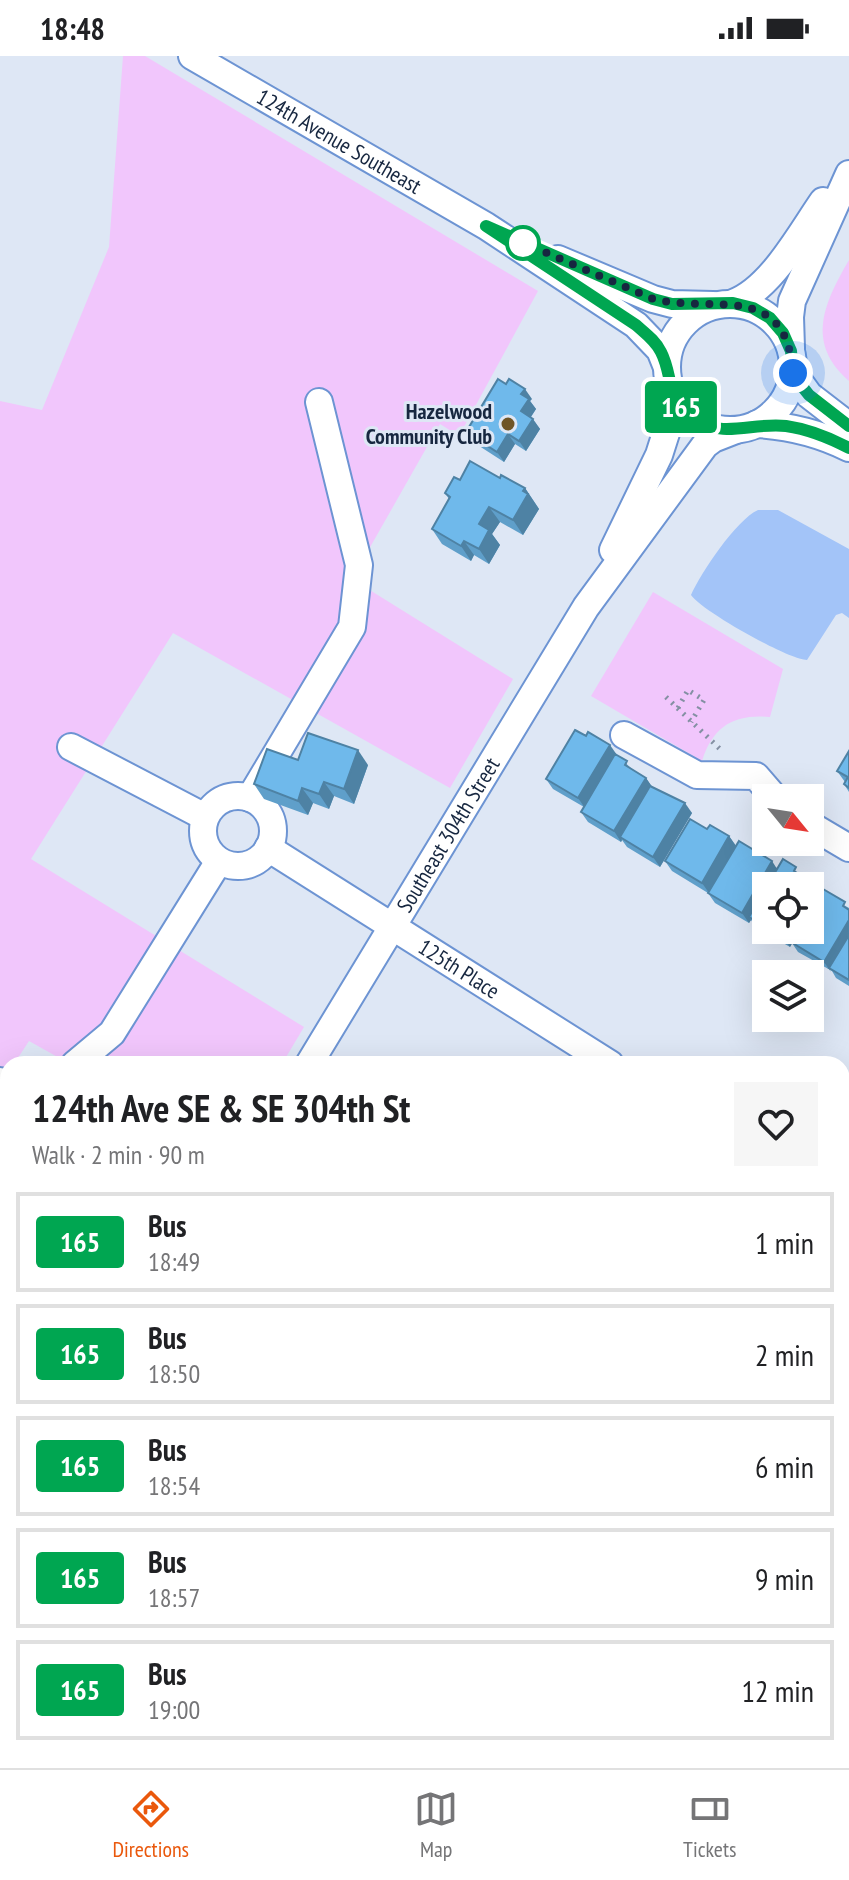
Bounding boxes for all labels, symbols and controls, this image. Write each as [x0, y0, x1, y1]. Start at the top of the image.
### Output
text: 18:48 [40, 9, 105, 48]
street label: 124th Avenue Southeast [252, 83, 427, 200]
unlabelled marker [506, 226, 540, 260]
your location [773, 353, 813, 393]
line badge: 165 [635, 381, 727, 433]
text: 165 [661, 388, 701, 425]
place label: Hazelwood Community Club [366, 397, 492, 450]
marker: Hazelwood Community Club [499, 415, 517, 433]
street label: Southeast 304th Street [390, 752, 506, 917]
north arrow [752, 784, 824, 856]
map controls [752, 784, 824, 1032]
button: locate [752, 872, 824, 944]
street label: 125th Place [413, 933, 505, 1005]
button: layers [752, 960, 824, 1032]
button: heart [734, 1082, 818, 1166]
text: 124th Ave SE & SE 304th St [32, 1083, 410, 1132]
text: Walk · 2 min · 90 m [32, 1138, 205, 1171]
text: Bus [148, 1206, 187, 1245]
text: 165 [60, 1223, 100, 1260]
text: 1 min [755, 1223, 814, 1262]
text: 18:49 [148, 1245, 200, 1278]
text: Bus [148, 1318, 187, 1357]
text: 165 [60, 1335, 100, 1372]
text: 2 min [755, 1335, 814, 1374]
text: 18:50 [148, 1357, 200, 1390]
text: Bus [148, 1430, 187, 1469]
text: 165 [60, 1447, 100, 1484]
text: 6 min [755, 1447, 814, 1486]
text: 18:54 [148, 1469, 200, 1502]
text: Bus [148, 1542, 187, 1581]
text: 165 [60, 1559, 100, 1596]
text: 9 min [755, 1559, 814, 1598]
text: 18:57 [148, 1581, 200, 1614]
text: Bus [148, 1654, 187, 1693]
text: 165 [60, 1671, 100, 1708]
text: 12 min [741, 1671, 814, 1710]
text: 19:00 [148, 1693, 200, 1726]
tab: Directions [113, 1787, 189, 1863]
tab: Map [414, 1787, 458, 1863]
tab: Tickets [683, 1787, 736, 1863]

